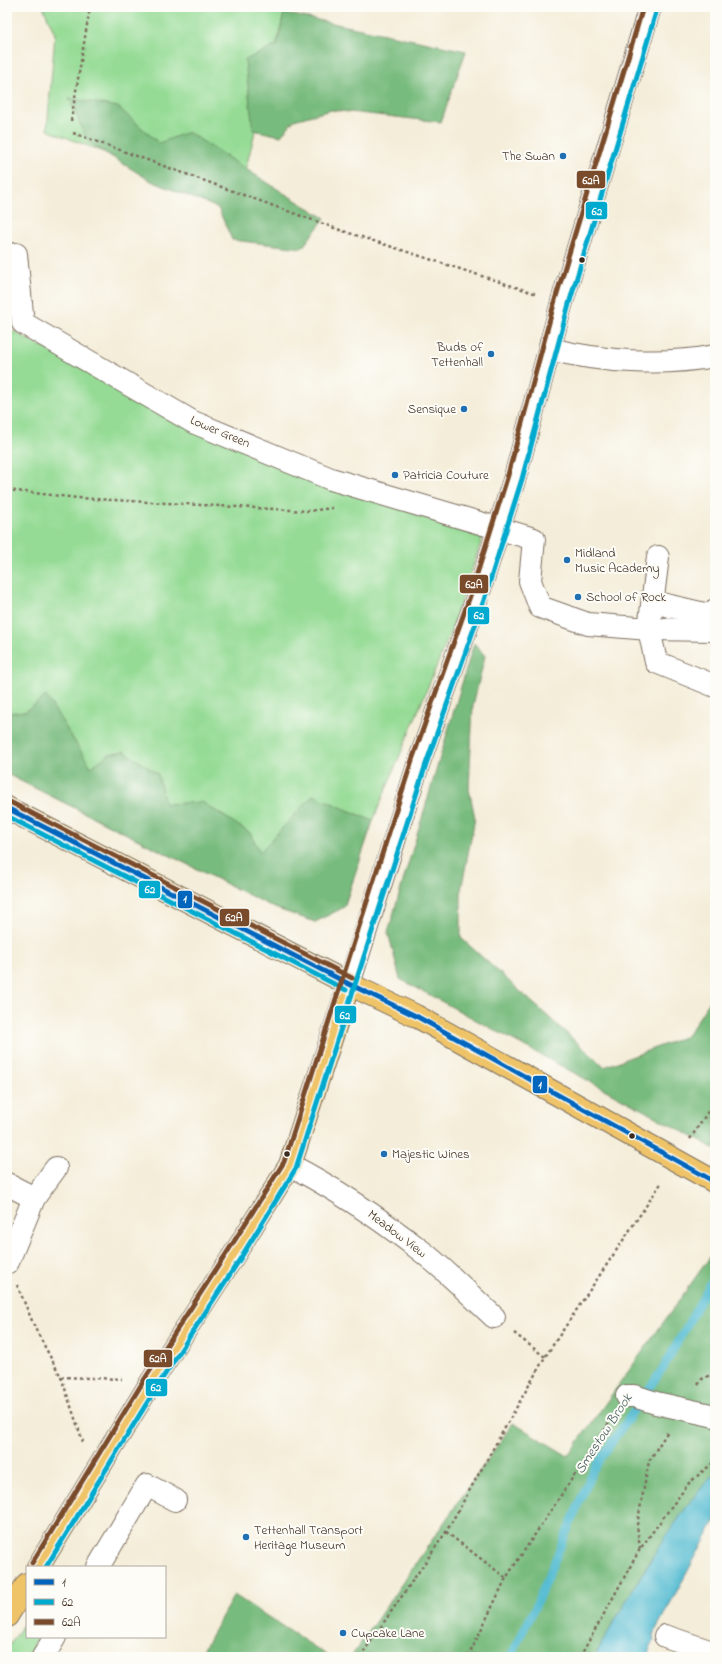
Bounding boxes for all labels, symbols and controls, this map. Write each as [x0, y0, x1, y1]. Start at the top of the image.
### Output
place label: The Swan [502, 147, 555, 166]
marker: The Swan [558, 151, 568, 161]
line badge: 62A [576, 170, 606, 189]
text: 62A [581, 173, 600, 189]
line badge: 62 [585, 201, 608, 220]
text: 62 [591, 204, 603, 220]
unlabelled marker [577, 255, 587, 265]
place label: Buds of Tettenhall [431, 338, 484, 372]
marker: Buds of Tettenhall [486, 349, 496, 359]
place label: Sensique [408, 400, 456, 419]
marker: Sensique [459, 404, 469, 414]
street label: Lower Green [187, 411, 253, 453]
place label: Patricia Couture [403, 466, 489, 485]
marker: Patricia Couture [390, 470, 400, 480]
place label: Midland Music Academy [575, 544, 660, 579]
marker: Midland Music Academy [562, 555, 572, 565]
line badge: 62A [459, 574, 489, 594]
text: 62A [464, 577, 483, 593]
place label: School of Rock [586, 588, 667, 607]
marker: School of Rock [573, 592, 583, 602]
line badge: 62 [467, 606, 490, 625]
text: 62 [473, 608, 485, 624]
line badge: 62 [138, 880, 161, 899]
text: 62 [144, 882, 156, 898]
line badge: 1 [177, 890, 193, 909]
text: 1 [183, 892, 187, 908]
line badge: 62A [219, 908, 250, 927]
text: 62A [224, 910, 243, 926]
line badge: 62 [334, 1005, 357, 1024]
text: 62 [339, 1008, 351, 1024]
line badge: 1 [532, 1075, 548, 1094]
text: 1 [538, 1078, 542, 1094]
unlabelled marker [627, 1131, 637, 1141]
place label: Majestic Wines [392, 1145, 470, 1164]
unlabelled marker [282, 1149, 292, 1159]
marker: Majestic Wines [379, 1149, 389, 1159]
street label: Meadow View [363, 1205, 431, 1263]
line badge: 62A [143, 1349, 173, 1368]
text: 62A [148, 1351, 167, 1367]
line badge: 62 [145, 1378, 168, 1397]
text: 62 [150, 1380, 162, 1396]
water label: Smestow Brook [570, 1389, 638, 1478]
place label: Tettenhall Transport Heritage Museum [254, 1521, 363, 1556]
marker: Tettenhall Transport Heritage Museum [241, 1532, 251, 1542]
legend [26, 1566, 166, 1638]
text: 1 [62, 1574, 66, 1592]
text: 62 [62, 1594, 73, 1612]
text: 62A [62, 1614, 81, 1632]
place label: Cupcake Lane [351, 1624, 424, 1643]
marker: Cupcake Lane [338, 1628, 348, 1638]

